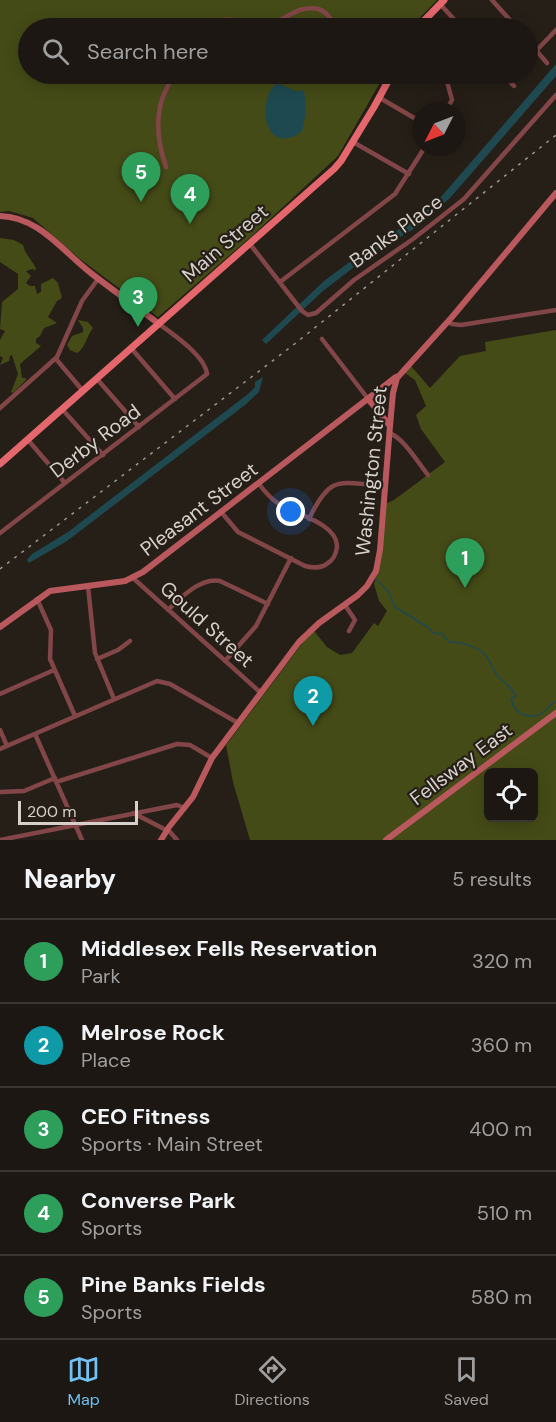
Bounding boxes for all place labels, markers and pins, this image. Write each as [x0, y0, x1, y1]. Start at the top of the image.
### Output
pin: 5 [122, 152, 160, 202]
pin: 4 [170, 174, 210, 224]
pin: 3 [118, 278, 158, 327]
pin: 1 [446, 538, 484, 588]
pin: 2 [294, 676, 332, 726]

